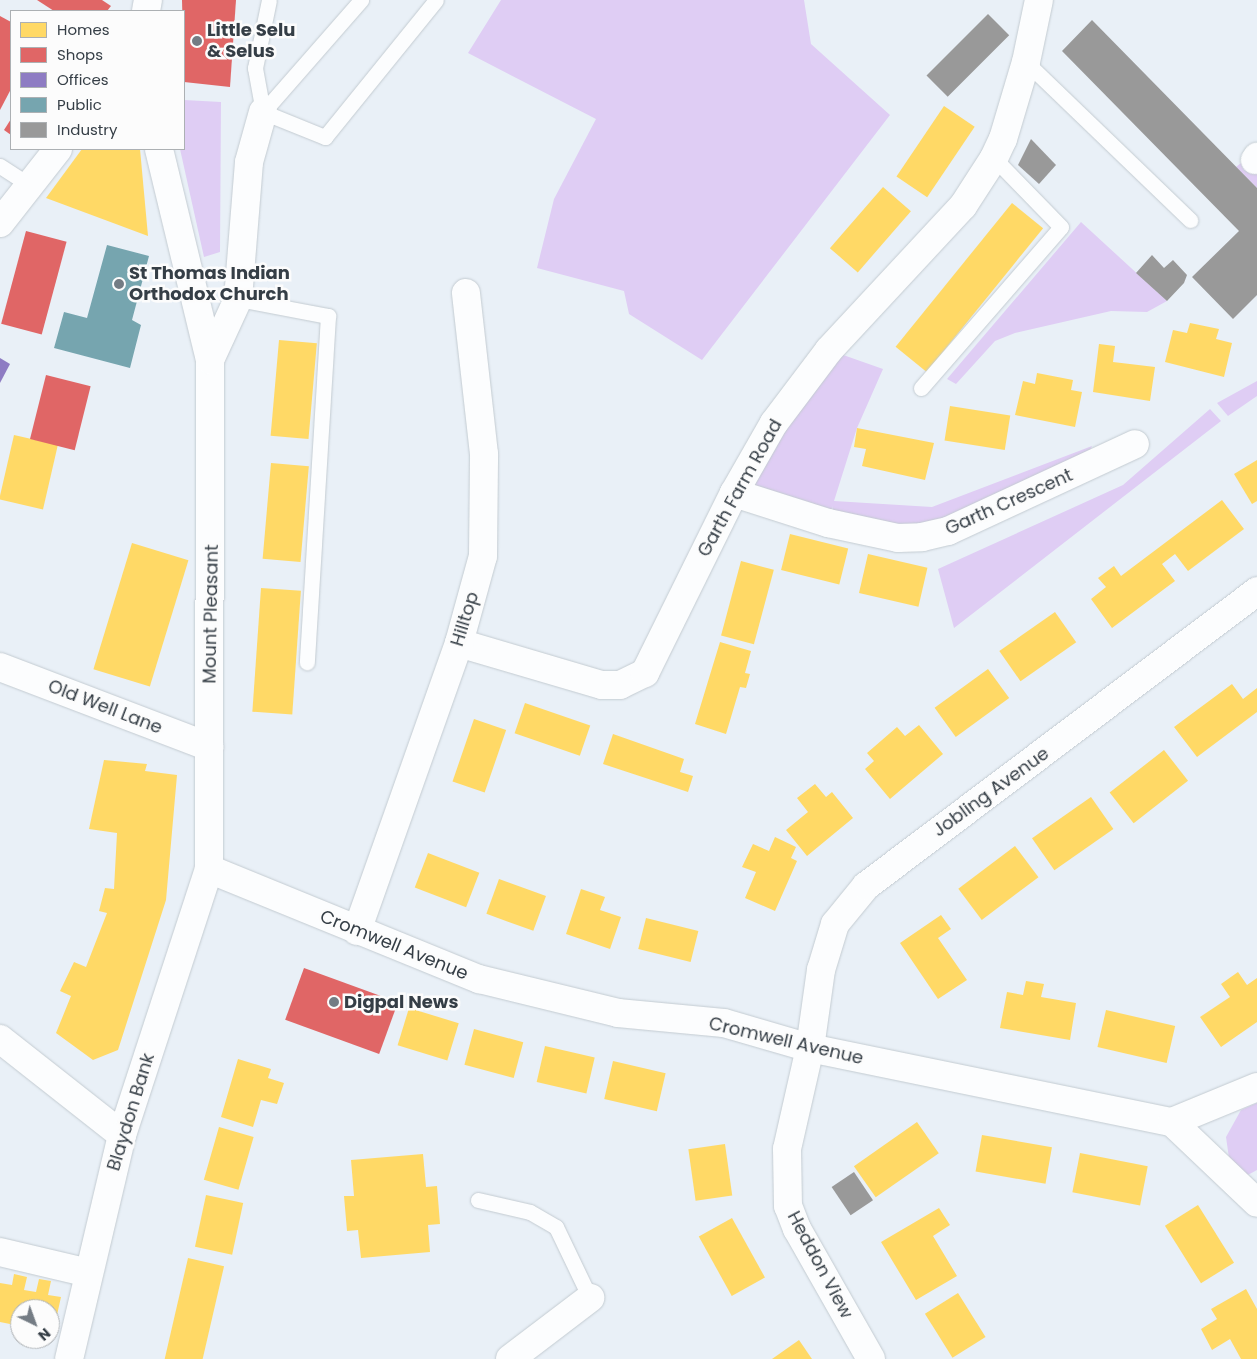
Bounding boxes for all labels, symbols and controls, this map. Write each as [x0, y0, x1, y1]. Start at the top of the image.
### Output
legend [10, 10, 185, 150]
text: Homes [57, 19, 110, 40]
place label: Little Selu & Selus [207, 20, 295, 62]
marker: Little Selu & Selus [191, 35, 203, 47]
text: Shops [57, 44, 103, 65]
text: Offices [57, 69, 109, 90]
text: Public [57, 94, 102, 115]
text: Industry [57, 119, 117, 140]
place label: St Thomas Indian Orthodox Church [129, 263, 290, 306]
marker: St Thomas Indian Orthodox Church [113, 278, 125, 290]
street label: Garth Farm Road [693, 415, 787, 561]
street label: Garth Crescent [942, 464, 1076, 540]
street label: Mount Pleasant [199, 544, 223, 684]
street label: Hilltop [446, 589, 484, 649]
street label: Old Well Lane [45, 675, 165, 739]
street label: Jobling Avenue [929, 743, 1053, 841]
street label: Cromwell Avenue [317, 905, 471, 985]
place label: Digpal News [344, 991, 458, 1013]
marker: Digpal News [328, 996, 340, 1008]
street label: Cromwell Avenue [707, 1013, 865, 1069]
street label: Blaydon Bank [103, 1051, 159, 1173]
street label: Heddon View [783, 1208, 857, 1322]
north arrow [10, 1299, 60, 1349]
text: N [34, 1323, 55, 1345]

